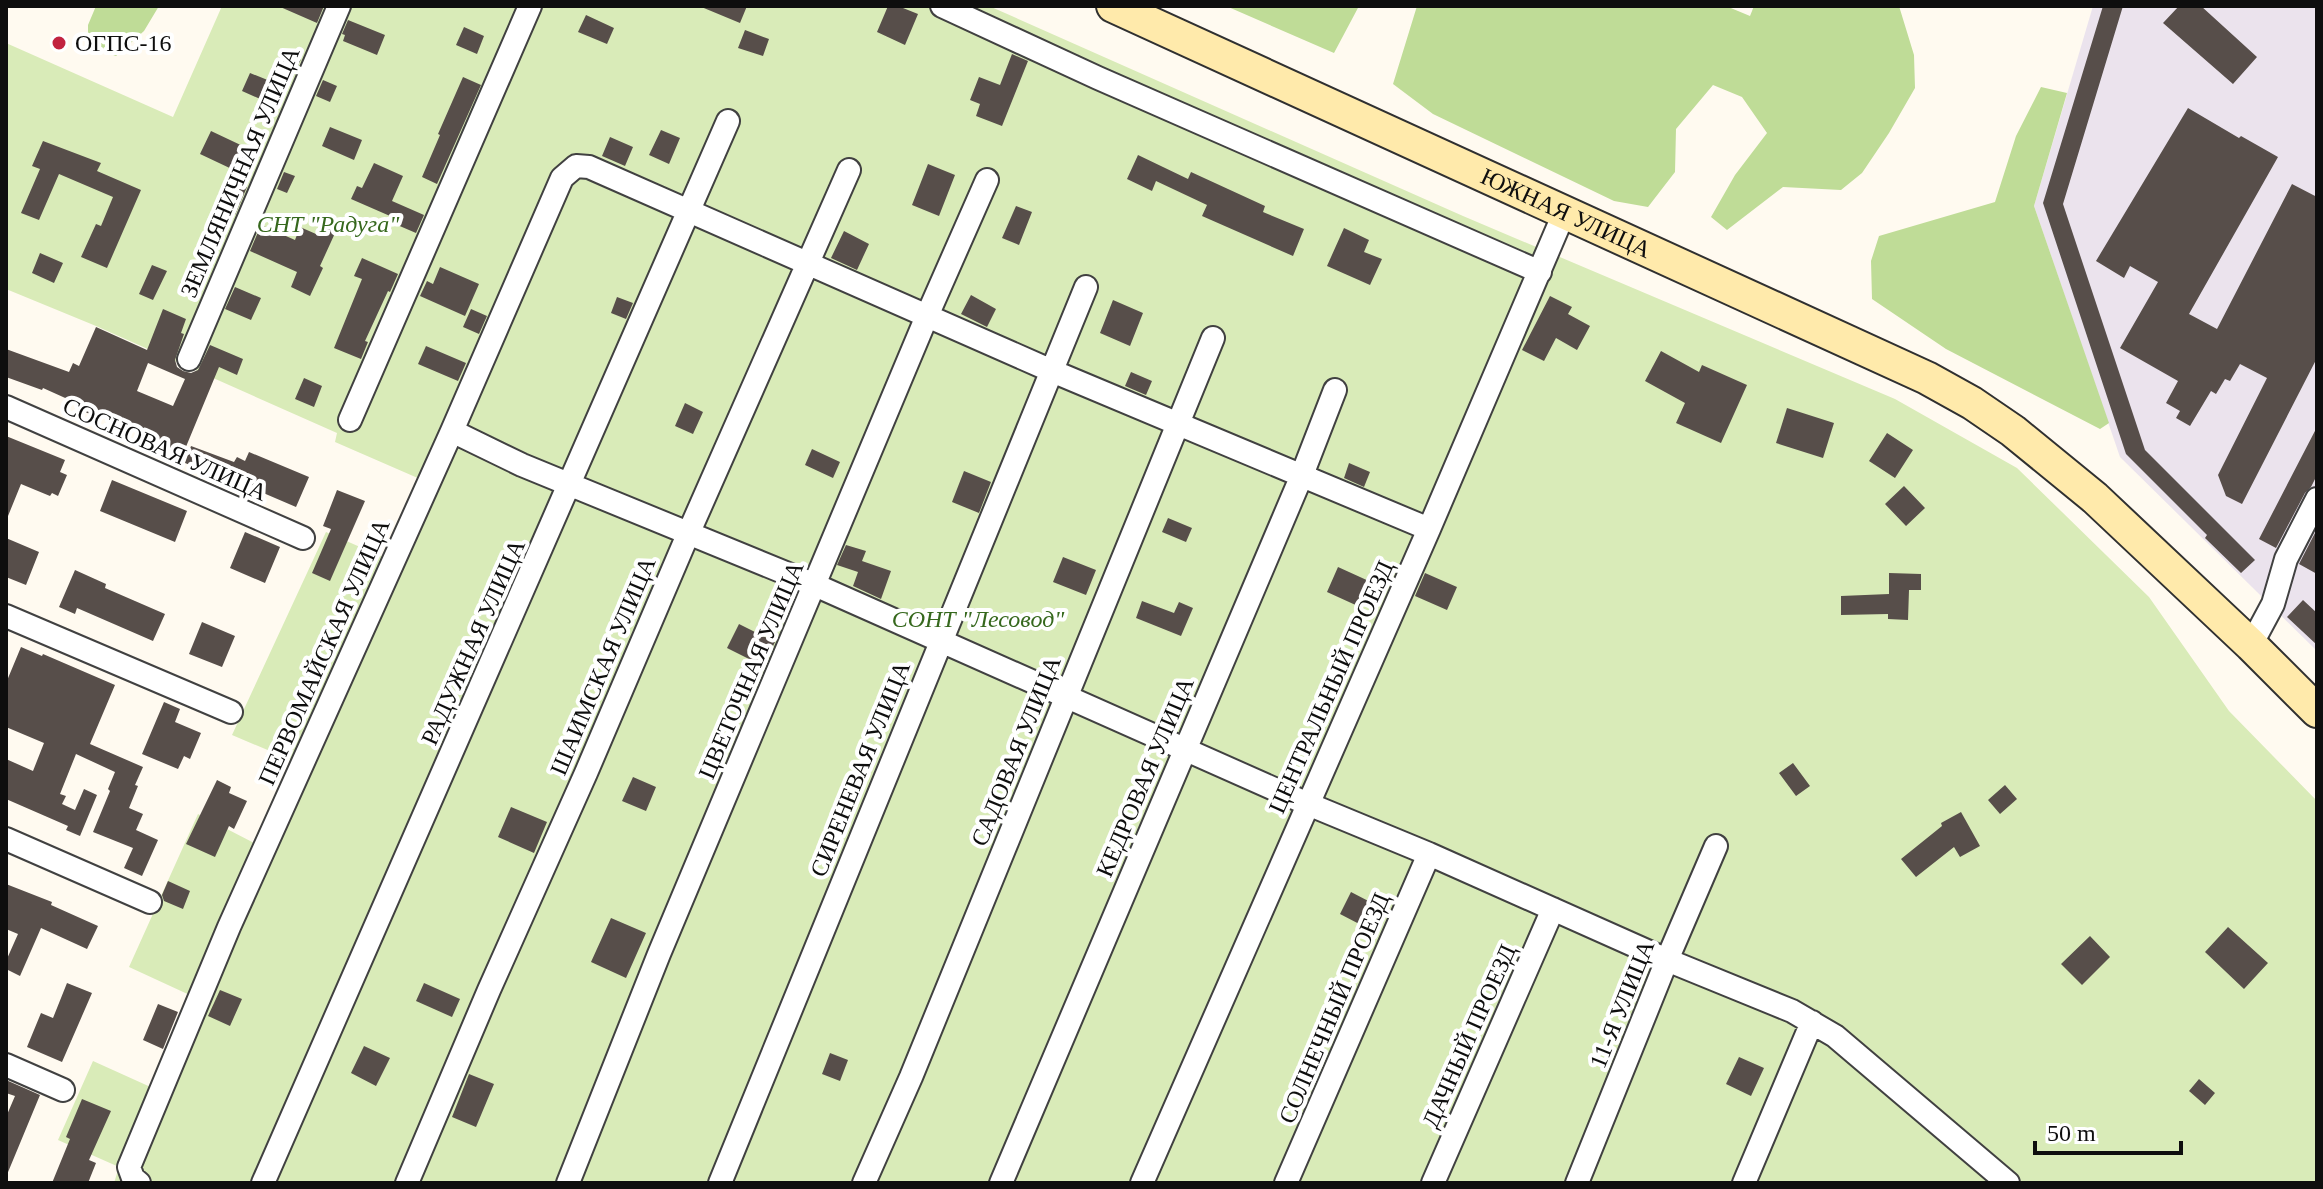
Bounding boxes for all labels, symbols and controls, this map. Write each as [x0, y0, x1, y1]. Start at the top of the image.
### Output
place label: ОГПС-16 [75, 30, 172, 56]
marker: ОГПС-16 [50, 34, 68, 52]
street label: ЗЕМЛЯНИЧНАЯ УЛИЦА [175, 42, 305, 301]
street label: ЮЖНАЯ УЛИЦА [1477, 163, 1656, 263]
park label: СНТ "Радуга" [257, 211, 400, 237]
street label: СОСНОВАЯ УЛИЦА [59, 392, 272, 506]
street label: ПЕРВОМАЙСКАЯ УЛИЦА [253, 514, 395, 789]
street label: РАДУЖНАЯ УЛИЦА [416, 535, 530, 749]
street label: ШАИМСКАЯ УЛИЦА [545, 553, 661, 779]
street label: ЦВЕТОЧНАЯ УЛИЦА [693, 557, 809, 783]
street label: ЦЕНТРАЛЬНЫЙ ПРОЕЗД [1264, 557, 1398, 817]
park label: СОНТ "Лесовод" [892, 606, 1065, 632]
street label: САДОВАЯ УЛИЦА [966, 652, 1066, 850]
street label: СИРЕНЕВАЯ УЛИЦА [805, 657, 915, 880]
street label: КЕДРОВАЯ УЛИЦА [1091, 673, 1199, 881]
street label: СОЛНЕЧНЫЙ ПРОЕЗД [1274, 889, 1394, 1127]
street label: 11-Я УЛИЦА [1585, 936, 1660, 1072]
street label: ДАЧНЫЙ ПРОЕЗД [1417, 941, 1521, 1131]
scale bar [2035, 1105, 2181, 1155]
text: 50 m [2047, 1120, 2096, 1146]

